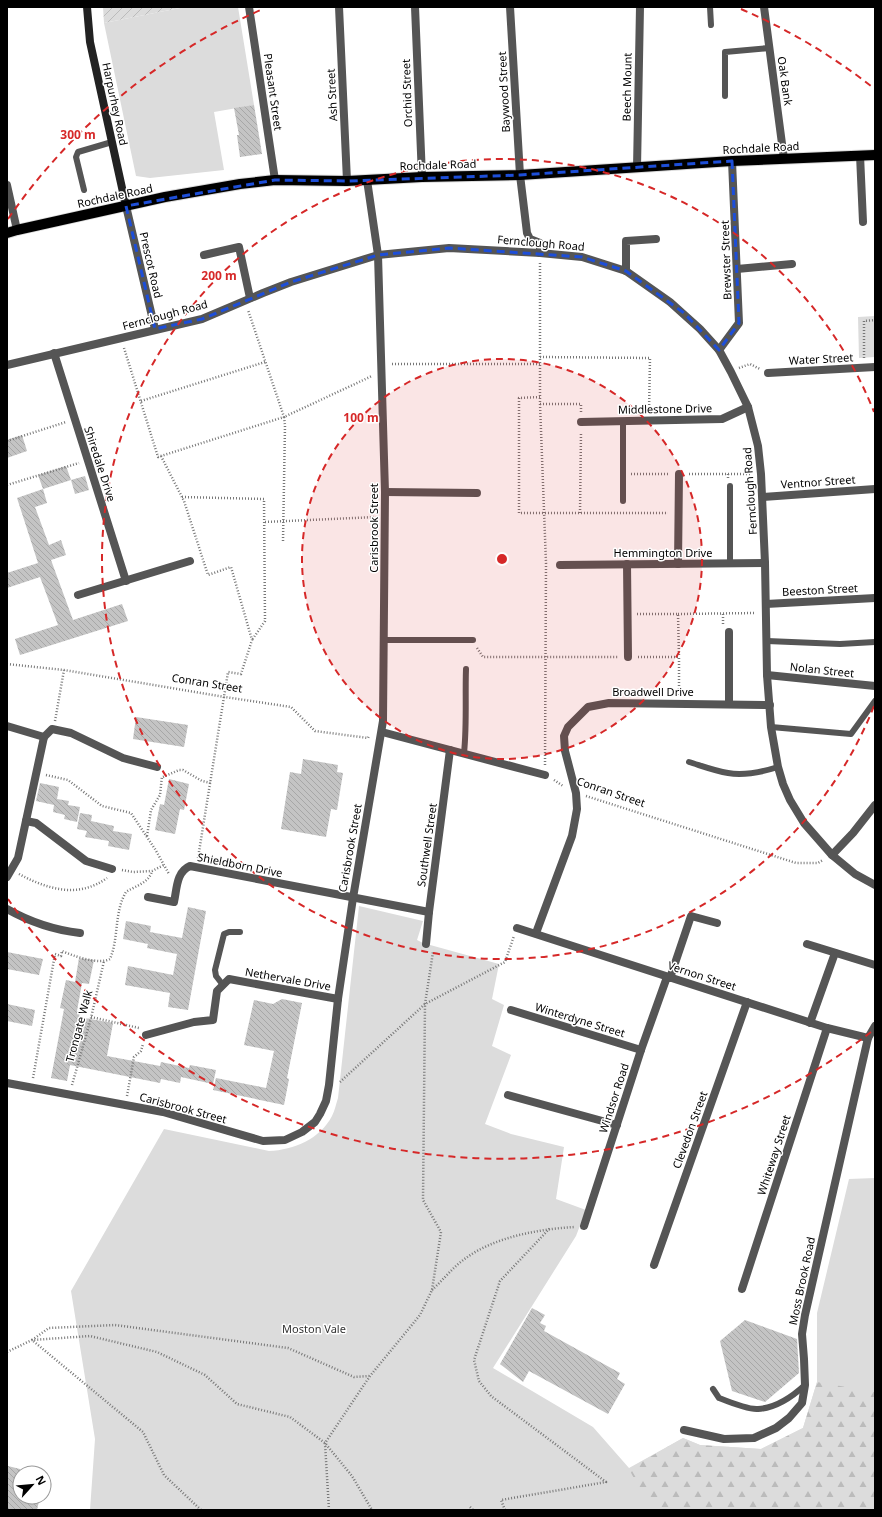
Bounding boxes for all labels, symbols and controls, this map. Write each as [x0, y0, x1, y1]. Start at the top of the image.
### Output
street label: Baywood Street [494, 51, 513, 133]
street label: Pleasant Street [261, 52, 286, 131]
street label: Beech Mount [618, 52, 635, 121]
street label: Oak Bank [775, 55, 796, 107]
street label: Orchid Street [398, 59, 415, 127]
street label: Harpurhey Road [99, 61, 132, 147]
street label: Ash Street [323, 68, 340, 122]
text: 300 m [60, 126, 96, 143]
street label: Rochdale Road [722, 138, 800, 157]
street label: Rochdale Road [399, 156, 477, 173]
street label: Rochdale Road [76, 180, 154, 211]
street label: Brewster Street [717, 220, 734, 300]
street label: Prescot Road [137, 230, 166, 300]
street label: Fernclough Road [497, 231, 585, 254]
text: 200 m [201, 267, 237, 284]
street label: Fernclough Road [121, 296, 209, 333]
street label: Water Street [788, 349, 854, 368]
street label: Middlestone Drive [618, 400, 712, 417]
text: 100 m [343, 409, 379, 426]
street label: Shiredale Drive [81, 424, 120, 503]
street label: Fernclough Road [739, 447, 760, 535]
street label: Ventnor Street [780, 471, 856, 492]
street label: Carisbrook Street [366, 483, 381, 573]
street label: Hemmington Drive [614, 545, 712, 560]
centre of rings [495, 552, 509, 566]
street label: Beeston Street [782, 580, 858, 599]
street label: Nolan Street [789, 659, 855, 680]
street label: Conran Street [171, 670, 243, 695]
street label: Broadwell Drive [612, 684, 694, 699]
street label: Conran Street [575, 773, 647, 810]
street label: Carisbrook Street [334, 802, 365, 893]
street label: Southwell Street [413, 802, 440, 888]
street label: Shieldborn Drive [196, 849, 284, 880]
street label: Vernon Street [666, 957, 738, 994]
street label: Nethervale Drive [244, 964, 332, 993]
street label: Trongate Walk [62, 988, 95, 1064]
street label: Winterdyne Street [533, 999, 627, 1040]
street label: Windsor Road [595, 1061, 632, 1135]
street label: Carisbrook Street [138, 1089, 228, 1126]
street label: Clevedon Street [669, 1089, 710, 1171]
street label: Whiteway Street [753, 1113, 794, 1197]
street label: Moss Brook Road [785, 1235, 818, 1326]
park label: Moston Vale [282, 1321, 346, 1336]
north arrow [12, 1465, 52, 1505]
text: N [33, 1473, 50, 1488]

